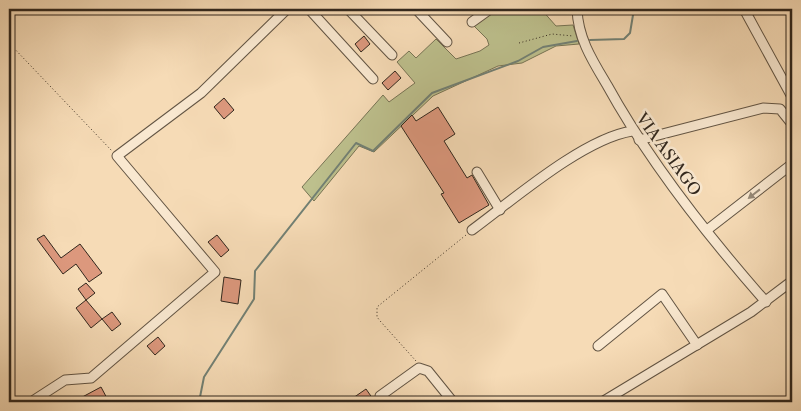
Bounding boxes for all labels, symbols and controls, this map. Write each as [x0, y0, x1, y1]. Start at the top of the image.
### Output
street label: VIA ASIAGO [632, 108, 706, 199]
one-way arrow [747, 189, 761, 199]

